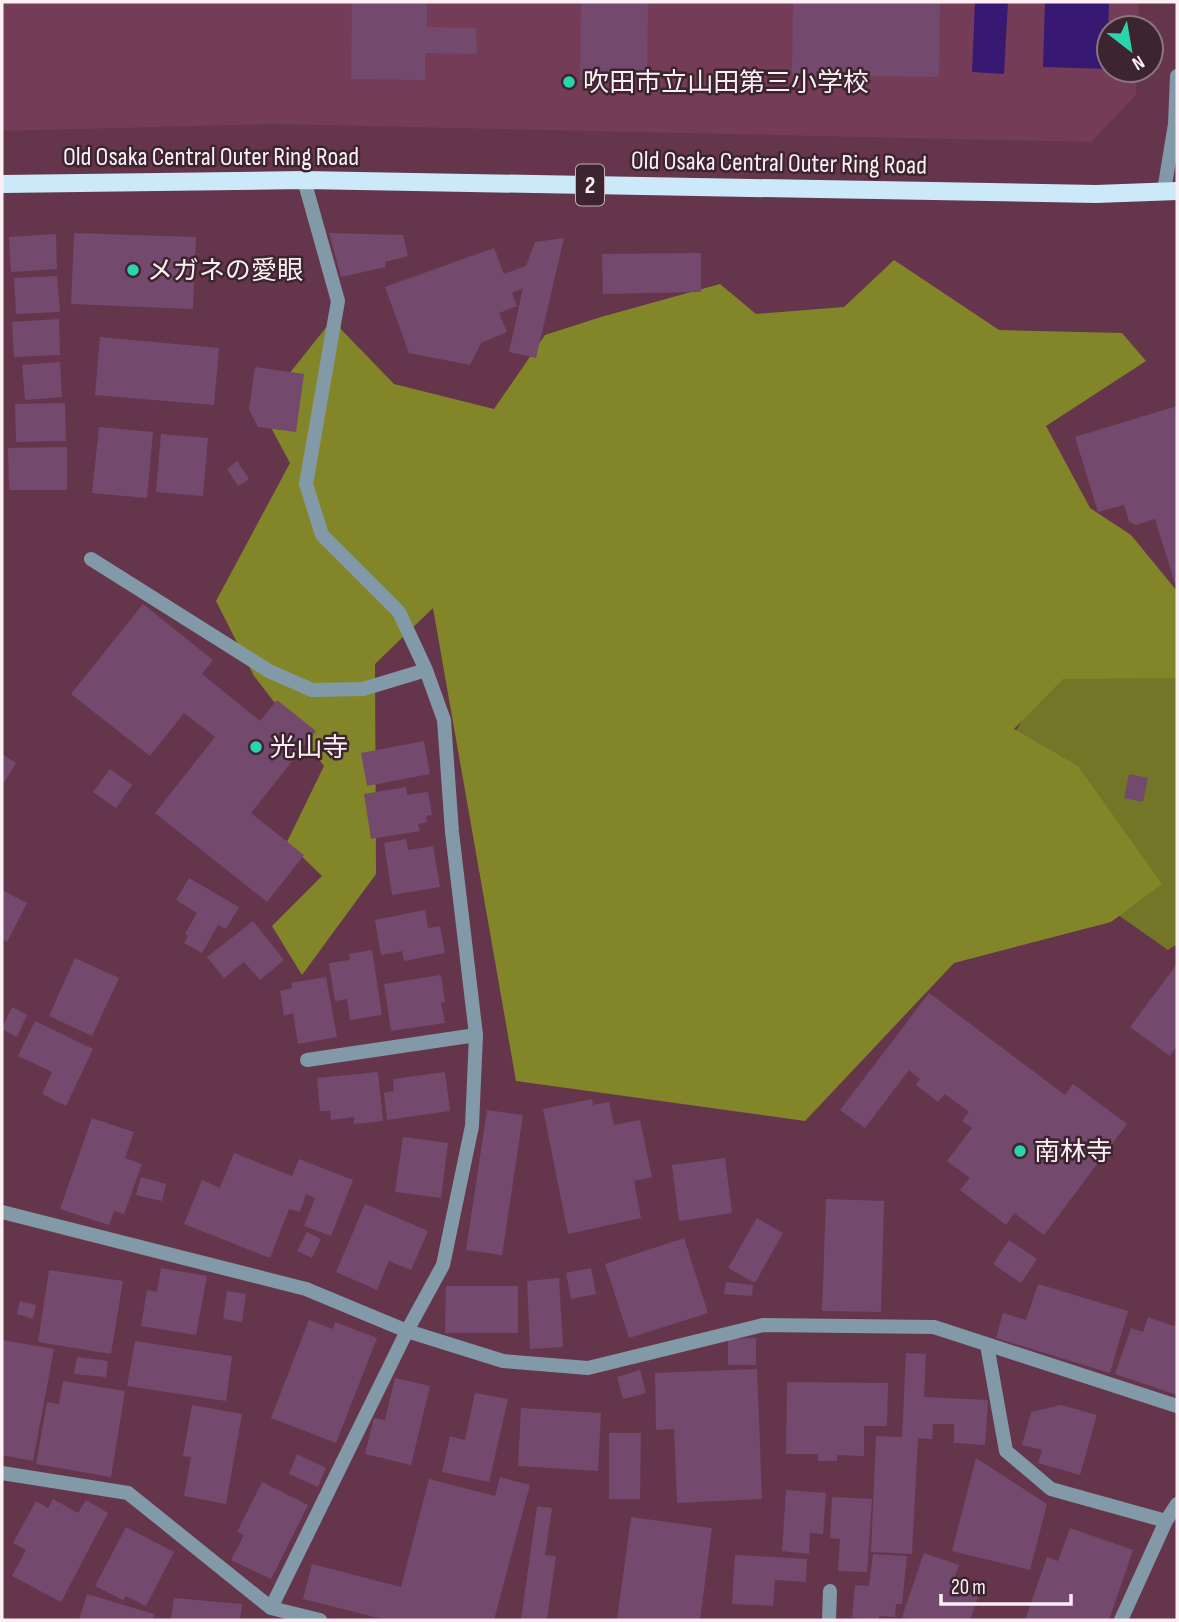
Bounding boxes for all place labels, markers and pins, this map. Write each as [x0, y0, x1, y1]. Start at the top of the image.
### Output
place label: 吹田市立山田第三小学校 [583, 68, 869, 99]
marker: 吹田市立山田第三小学校 [561, 74, 577, 90]
place label: メガネの愛眼 [147, 256, 303, 287]
marker: メガネの愛眼 [125, 262, 141, 278]
place label: 光山寺 [270, 733, 348, 764]
marker: 光山寺 [248, 739, 264, 755]
place label: 南林寺 [1034, 1137, 1112, 1168]
marker: 南林寺 [1012, 1143, 1028, 1159]

